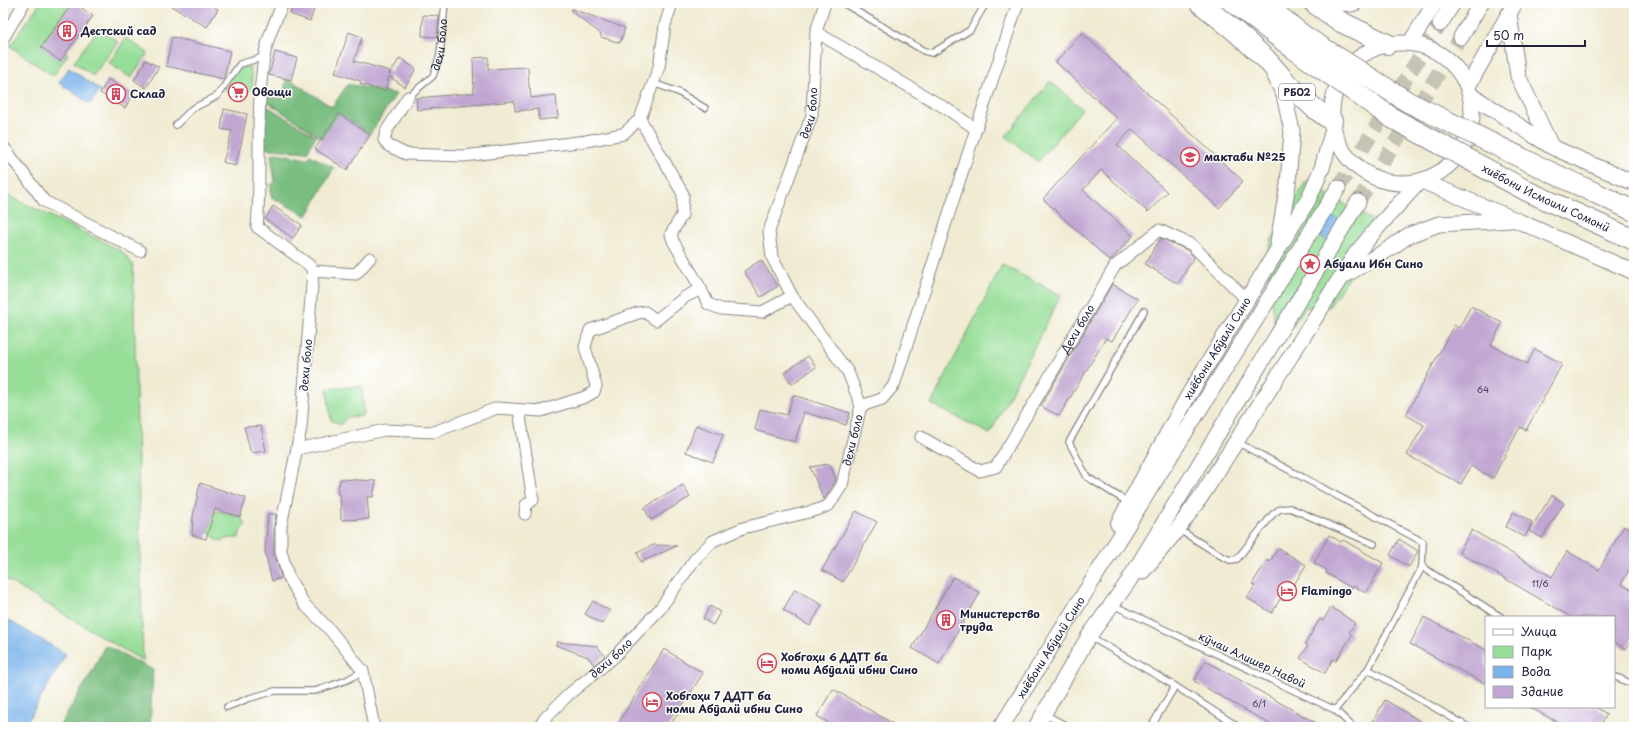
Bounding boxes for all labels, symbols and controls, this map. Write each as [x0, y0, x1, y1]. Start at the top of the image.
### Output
street label: дехи боло [426, 18, 451, 73]
building icon: Дестский сад [56, 20, 78, 42]
place label: Дестский сад [80, 22, 157, 39]
scale bar [1487, 22, 1585, 48]
text: 50 m [1493, 26, 1524, 44]
supermarket icon: Овощи [227, 81, 249, 103]
building icon: Склад [105, 83, 127, 105]
place label: Овощи [252, 83, 292, 100]
road number: РБ02 [1279, 84, 1315, 100]
place label: Склад [130, 85, 166, 102]
street label: дехи боло [795, 87, 821, 141]
school or university icon: мактаби №25 [1179, 146, 1201, 168]
place label: мактаби №25 [1204, 148, 1286, 165]
street label: хиёбони Исмоили Сомонӣ [1479, 159, 1613, 236]
place icon: Абуали Ибн Сино [1299, 253, 1321, 275]
place label: Абуали Ибн Сино [1323, 255, 1424, 272]
street label: хиёбони Абӯалӣ Сино [1179, 293, 1255, 402]
street label: Дехи боло [1056, 301, 1098, 357]
street label: дехи боло [295, 338, 316, 392]
house number: 64 [1477, 382, 1489, 396]
street label: дехи боло [838, 412, 867, 467]
house number: 11/6 [1531, 576, 1549, 590]
hotel icon: Flamingo [1276, 580, 1298, 602]
place label: Flamingo [1301, 582, 1352, 599]
street label: хиёбони Абӯалӣ Сино [1012, 593, 1089, 701]
place label: Министерство труда [960, 605, 1040, 635]
building icon: Министерство труда [935, 609, 957, 631]
legend [1485, 616, 1615, 708]
text: Улица [1521, 622, 1557, 640]
street label: кӯчаи Алишер Навоӣ [1196, 627, 1309, 692]
street label: дехи боло [586, 634, 636, 682]
text: Парк [1521, 642, 1553, 660]
place label: Хобгоҳи 6 ДДТТ ба номи Абӯалӣ ибни Сино [781, 648, 918, 678]
hotel icon: Хобгоҳи 6 ДДТТ ба номи Абӯалӣ ибни Сино [756, 652, 778, 674]
text: Вода [1521, 662, 1551, 680]
text: Здание [1521, 682, 1563, 700]
place label: Хобгоҳи 7 ДДТТ ба номи Абӯалӣ ибни Сино [666, 687, 803, 717]
hotel icon: Хобгоҳи 7 ДДТТ ба номи Абӯалӣ ибни Сино [641, 691, 663, 713]
house number: 6/1 [1252, 696, 1266, 710]

